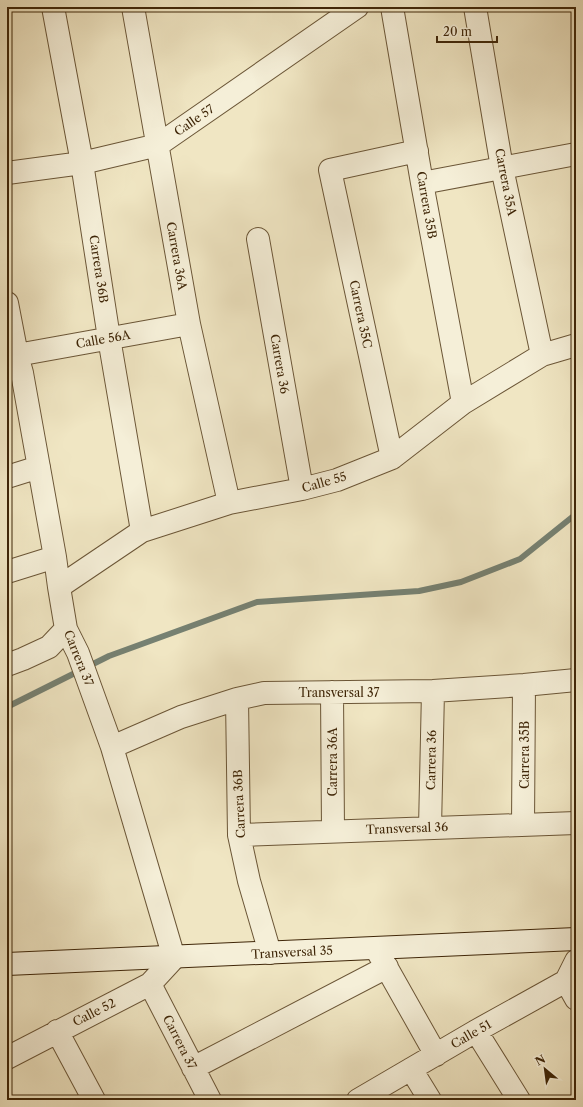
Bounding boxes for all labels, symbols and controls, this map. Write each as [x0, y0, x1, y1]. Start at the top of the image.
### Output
scale bar [437, 18, 497, 44]
text: 20 m [443, 24, 472, 39]
street label: Calle 57 [171, 101, 217, 139]
street label: Carrera 35A [492, 147, 520, 218]
street label: Carrera 35B [414, 170, 440, 240]
street label: Carrera 36A [164, 221, 191, 292]
street label: Carrera 36B [86, 234, 112, 304]
street label: Carrera 35C [346, 279, 376, 349]
street label: Calle 56A [75, 327, 133, 351]
street label: Carrera 36 [267, 333, 293, 395]
street label: Calle 55 [300, 468, 348, 496]
street label: Carrera 37 [61, 628, 97, 688]
street label: Transversal 37 [298, 685, 380, 700]
street label: Carrera 35B [517, 721, 532, 789]
street label: Carrera 36A [325, 726, 340, 797]
street label: Carrera 36 [423, 730, 439, 790]
street label: Carrera 36B [230, 769, 248, 839]
street label: Transversal 36 [366, 819, 448, 837]
street label: Transversal 35 [251, 942, 333, 962]
street label: Calle 52 [70, 995, 118, 1029]
street label: Carrera 37 [160, 1012, 200, 1072]
street label: Calle 51 [448, 1016, 494, 1052]
north arrow [525, 1049, 565, 1089]
text: N [533, 1052, 548, 1069]

